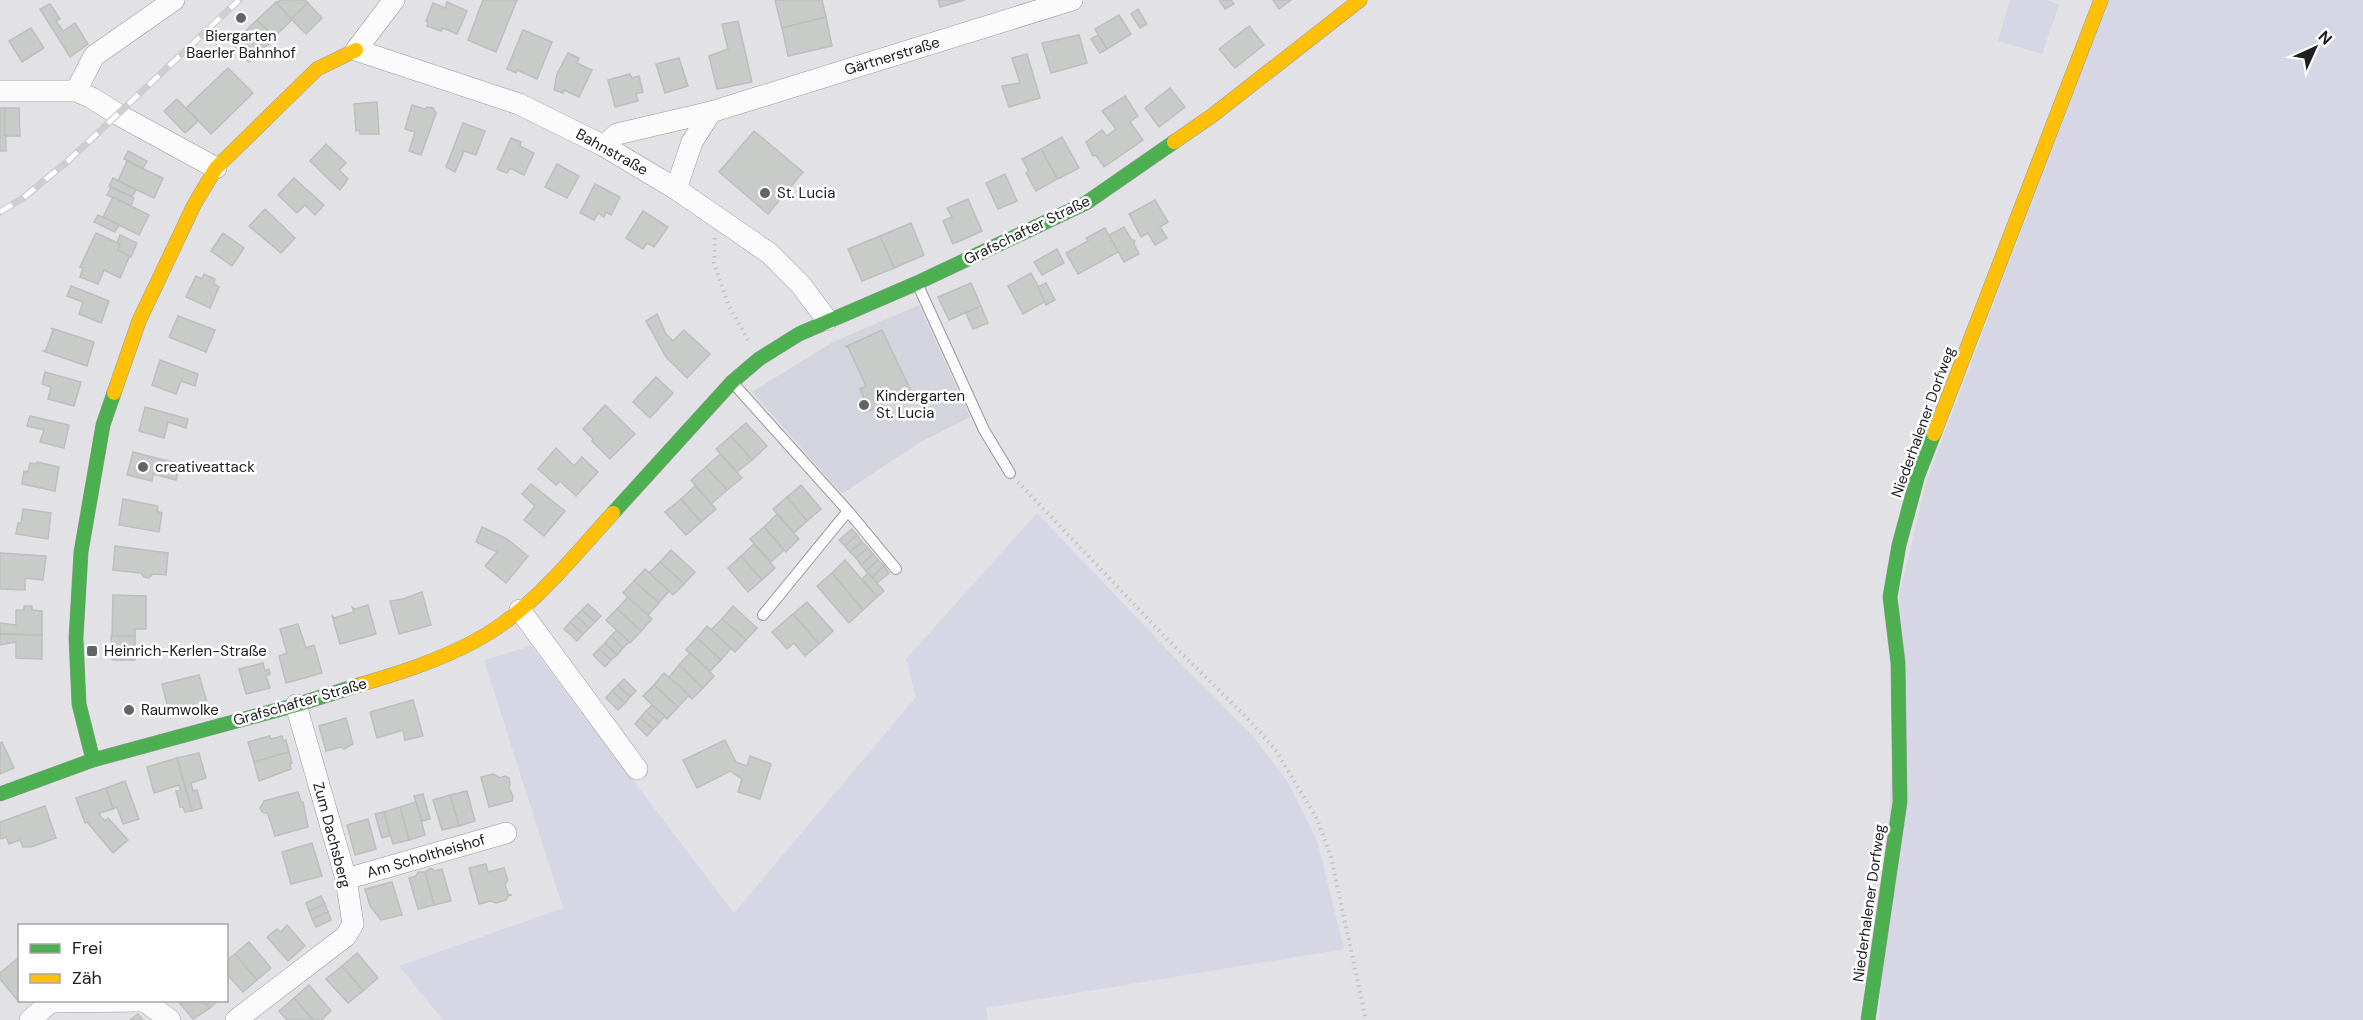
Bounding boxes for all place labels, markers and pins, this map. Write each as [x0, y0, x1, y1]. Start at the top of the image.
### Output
marker: Biergarten Baerler Bahnhof [234, 11, 248, 25]
place label: Biergarten Baerler Bahnhof [186, 26, 296, 63]
place label: St. Lucia [777, 183, 835, 203]
marker: St. Lucia [758, 186, 772, 200]
place label: Kindergarten St. Lucia [876, 386, 965, 423]
marker: Kindergarten St. Lucia [857, 398, 871, 412]
place label: creativeattack [155, 457, 255, 477]
marker: creativeattack [136, 460, 150, 474]
place label: Heinrich-Kerlen-Straße [104, 641, 267, 661]
marker: Heinrich-Kerlen-Straße [85, 644, 99, 658]
place label: Raumwolke [141, 700, 219, 720]
marker: Raumwolke [122, 703, 136, 717]

